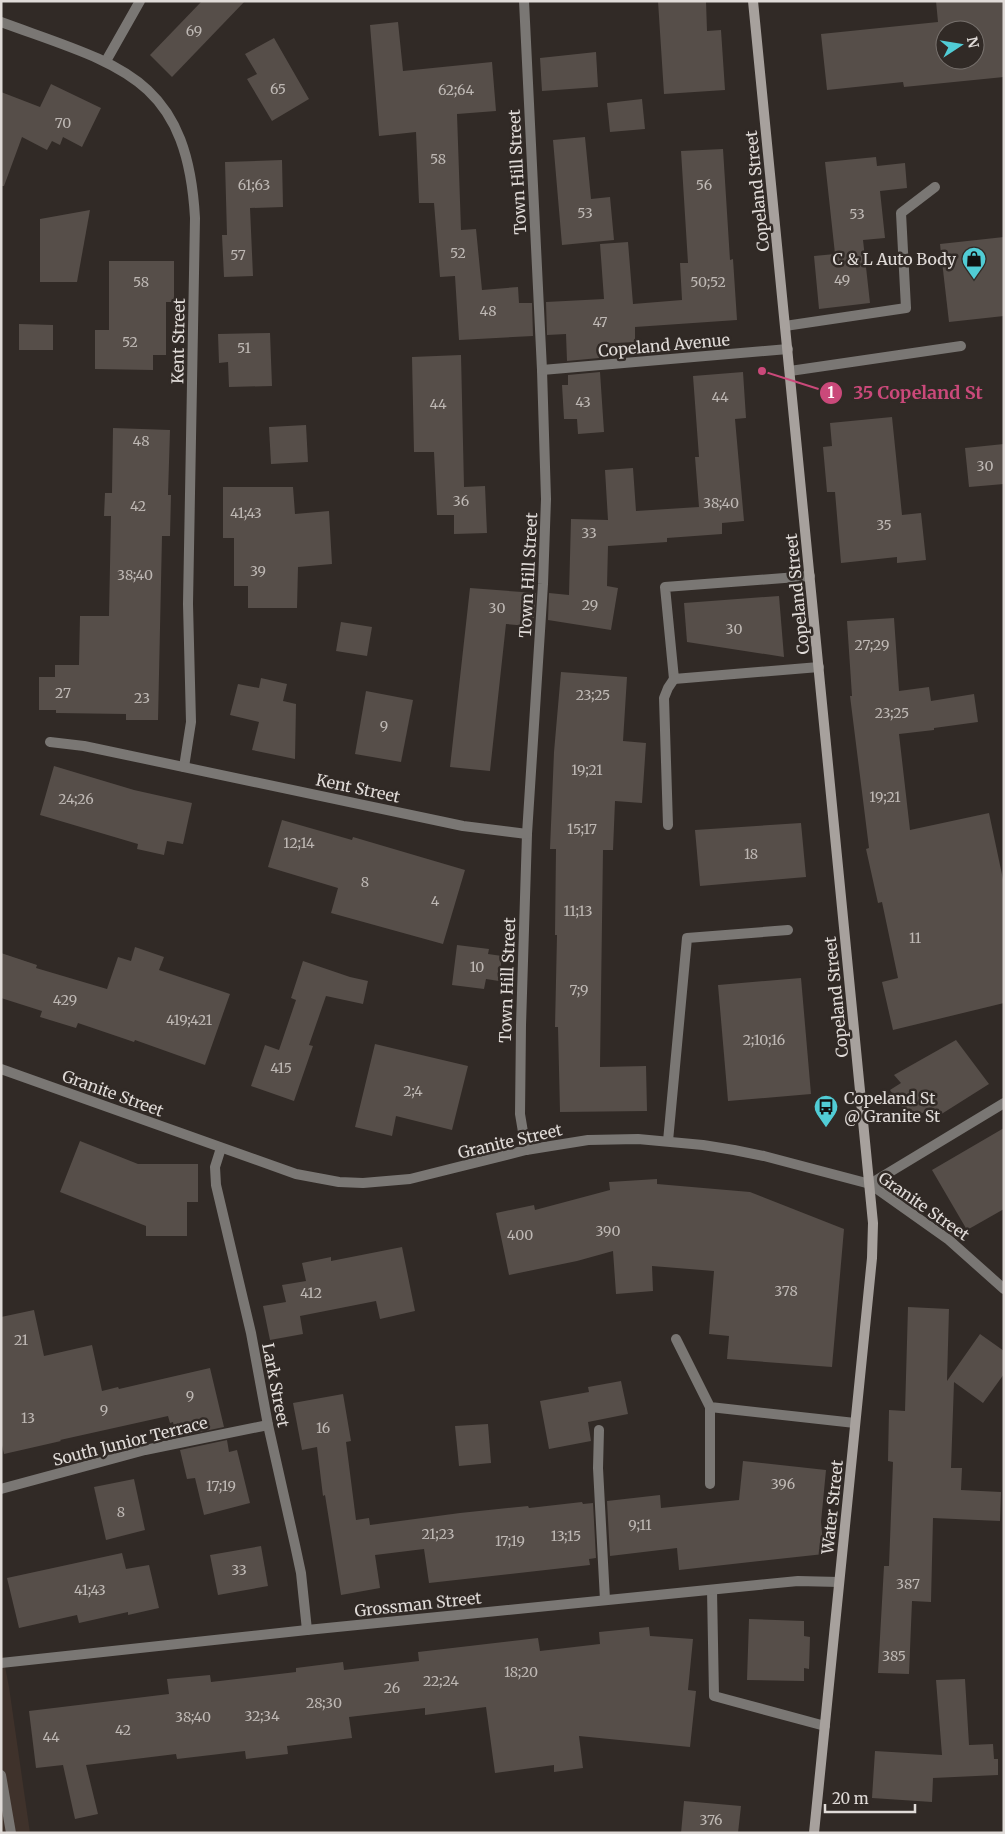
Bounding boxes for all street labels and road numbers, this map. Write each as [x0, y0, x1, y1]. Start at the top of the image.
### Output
street label: Town Hill Street [504, 108, 530, 235]
street label: Copeland Street [741, 129, 773, 252]
street label: Kent Street [167, 297, 189, 384]
street label: Copeland Avenue [597, 329, 731, 361]
street label: Town Hill Street [515, 511, 541, 638]
street label: Copeland Street [781, 532, 813, 655]
street label: Kent Street [314, 769, 403, 807]
street label: Town Hill Street [495, 916, 519, 1043]
street label: Copeland Street [820, 935, 852, 1058]
street label: Granite Street [60, 1065, 167, 1121]
street label: Granite Street [456, 1119, 565, 1163]
street label: Granite Street [875, 1167, 974, 1245]
street label: Lark Street [258, 1341, 294, 1430]
street label: South Junior Terrace [51, 1412, 209, 1470]
street label: Water Street [817, 1458, 847, 1556]
street label: Grossman Street [353, 1587, 483, 1621]

